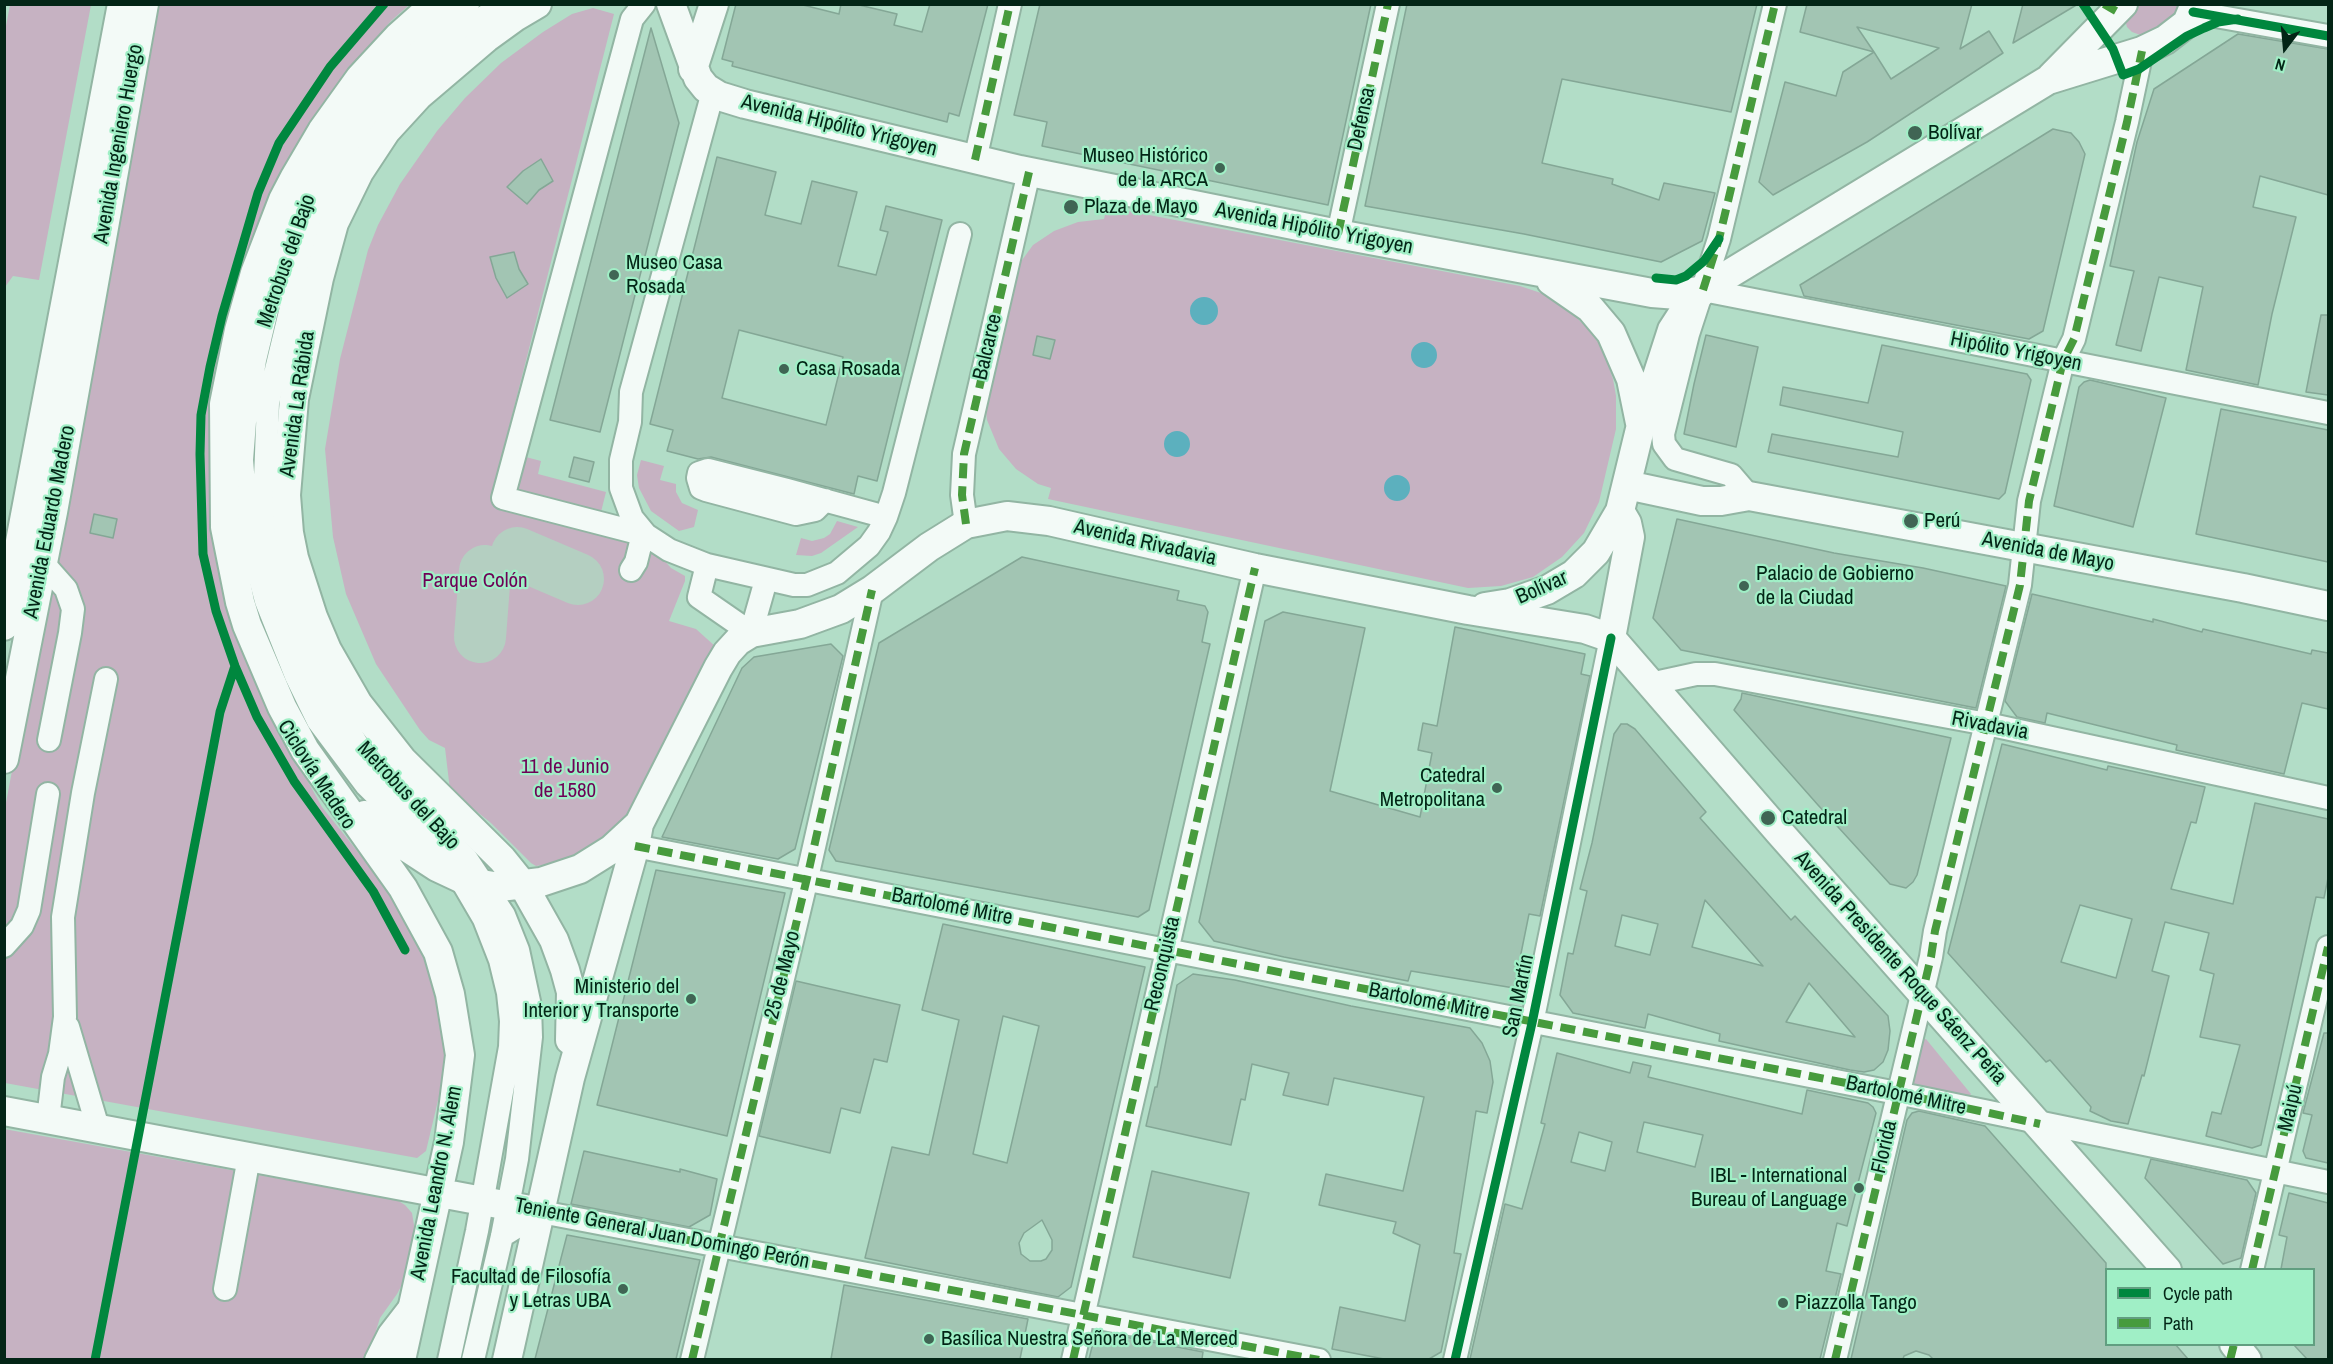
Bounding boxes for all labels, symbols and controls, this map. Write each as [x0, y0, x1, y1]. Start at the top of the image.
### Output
north arrow [2255, 18, 2315, 78]
street label: Avenida Ingeniero Huergo [89, 42, 149, 246]
text: N [2272, 53, 2288, 77]
street label: Defensa [1343, 85, 1381, 153]
street label: Avenida Hipólito Yrigoyen [739, 89, 939, 163]
place label: Bolívar [1928, 120, 1982, 146]
marker: Bolívar [1906, 124, 1924, 142]
place label: Museo Histórico de la ARCA [1083, 143, 1208, 193]
marker: Museo Histórico de la ARCA [1213, 161, 1227, 175]
street label: Metrobus del Bajo [252, 191, 322, 331]
place label: Plaza de Mayo [1084, 194, 1198, 220]
street label: Avenida Hipólito Yrigoyen [1213, 197, 1415, 261]
marker: Plaza de Mayo [1062, 198, 1080, 216]
place label: Museo Casa Rosada [626, 250, 723, 300]
marker: Museo Casa Rosada [607, 268, 621, 282]
street label: Balcarce [968, 312, 1008, 382]
street label: Hipólito Yrigoyen [1948, 327, 2084, 377]
street label: Avenida La Rábida [275, 329, 321, 479]
place label: Casa Rosada [796, 356, 900, 382]
marker: Casa Rosada [777, 362, 791, 376]
street label: Avenida Eduardo Madero [19, 423, 81, 621]
place label: Perú [1924, 508, 1960, 534]
marker: Perú [1902, 512, 1920, 530]
street label: Avenida Rivadavia [1071, 514, 1219, 572]
street label: Avenida de Mayo [1980, 527, 2116, 577]
place label: Palacio de Gobierno de la Ciudad [1756, 561, 1914, 611]
street label: Bolívar [1512, 566, 1572, 610]
park label: Parque Colón [422, 568, 528, 594]
marker: Palacio de Gobierno de la Ciudad [1737, 579, 1751, 593]
street label: Rivadavia [1950, 706, 2030, 746]
street label: Ciclovía Madero [271, 716, 361, 834]
street label: Metrobus del Bajo [351, 737, 465, 855]
park label: 11 de Junio de 1580 [521, 754, 609, 804]
place label: Catedral Metropolitana [1380, 763, 1485, 813]
marker: Catedral Metropolitana [1490, 781, 1504, 795]
place label: Catedral [1782, 805, 1847, 831]
marker: Catedral [1759, 809, 1777, 827]
street label: Avenida Presidente Roque Sáenz Peña [1789, 846, 2011, 1090]
street label: Bartolomé Mitre [889, 883, 1015, 931]
street label: Reconquista [1140, 914, 1186, 1014]
street label: 25 de Mayo [760, 928, 806, 1022]
street label: San Martín [1498, 952, 1540, 1040]
place label: Ministerio del Interior y Transporte [524, 974, 679, 1024]
street label: Bartolomé Mitre [1366, 978, 1492, 1026]
marker: Ministerio del Interior y Transporte [684, 992, 698, 1006]
street label: Bartolomé Mitre [1843, 1071, 1969, 1121]
street label: Maipú [2273, 1082, 2309, 1134]
street label: Avenida Leandro N. Alem [406, 1084, 468, 1282]
street label: Florida [1867, 1118, 1903, 1176]
place label: IBL - International Bureau of Language [1691, 1163, 1847, 1213]
marker: IBL - International Bureau of Language [1852, 1181, 1866, 1195]
street label: Teniente General Juan Domingo Perón [513, 1193, 811, 1275]
place label: Facultad de Filosofía y Letras UBA [451, 1264, 611, 1314]
legend [2105, 1268, 2315, 1346]
text: Cycle path [2163, 1281, 2233, 1306]
marker: Facultad de Filosofía y Letras UBA [616, 1282, 630, 1296]
place label: Piazzolla Tango [1795, 1290, 1917, 1316]
marker: Piazzolla Tango [1776, 1296, 1790, 1310]
text: Path [2163, 1311, 2193, 1336]
place label: Basílica Nuestra Señora de La Merced [941, 1326, 1238, 1352]
marker: Basílica Nuestra Señora de La Merced [922, 1332, 936, 1346]

